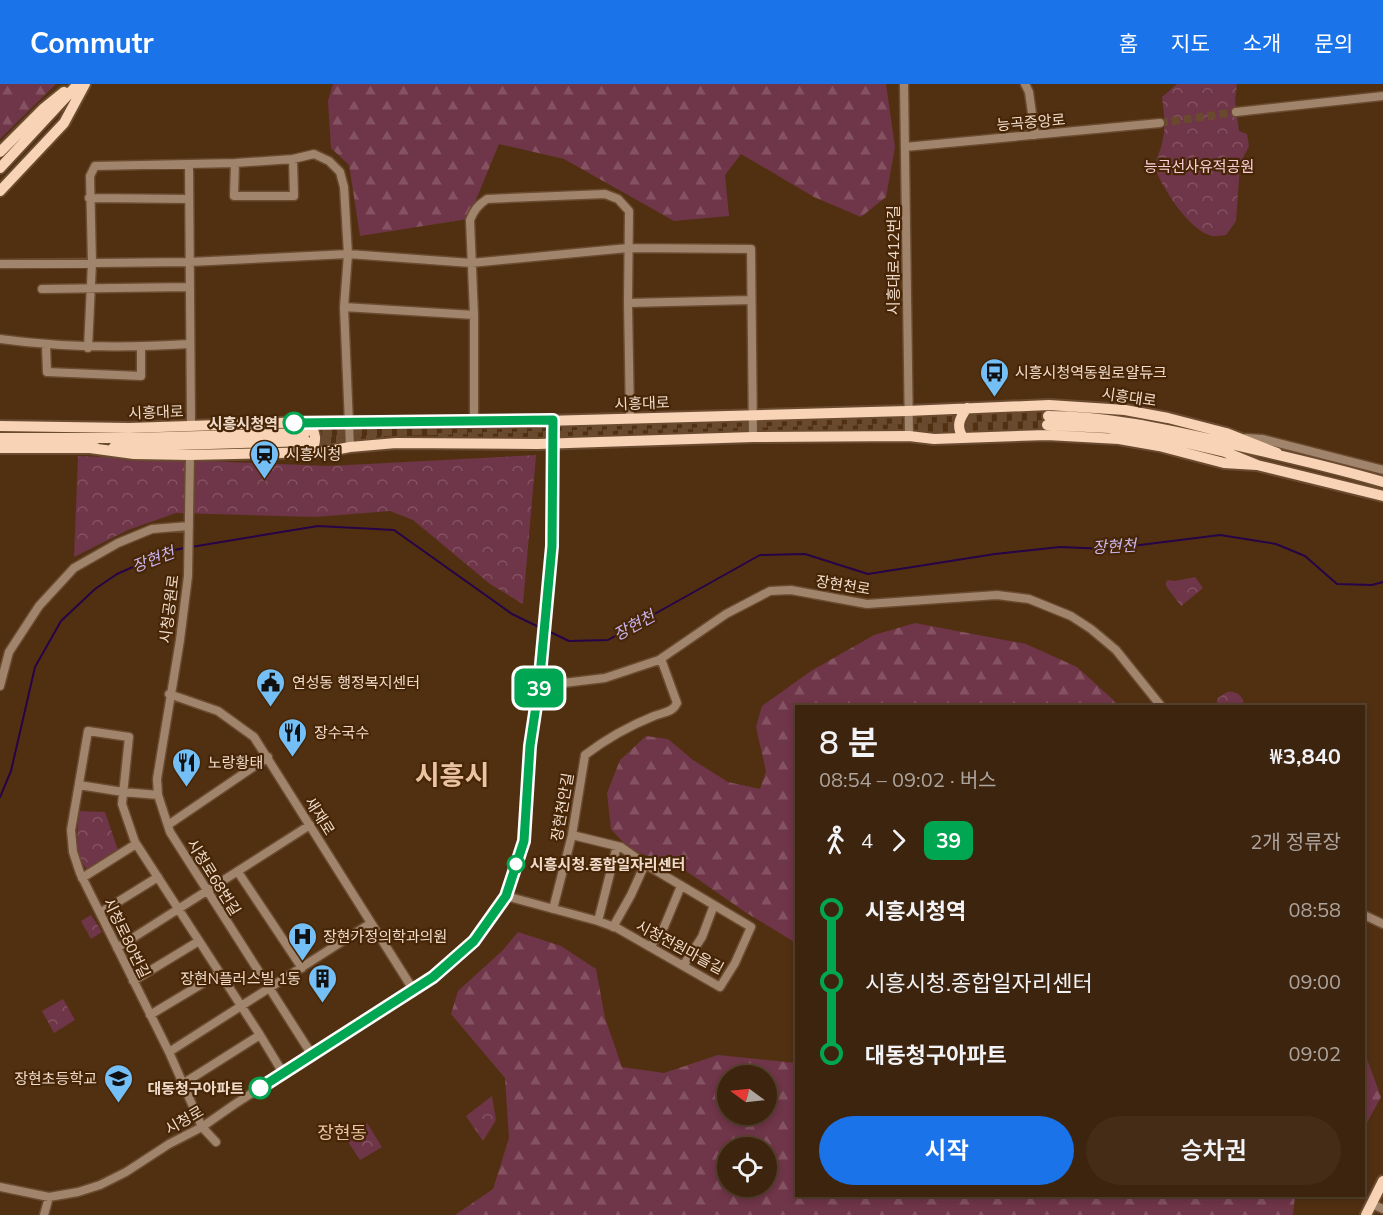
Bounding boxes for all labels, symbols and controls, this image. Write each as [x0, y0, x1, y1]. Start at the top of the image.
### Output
text: Commutr [30, 25, 153, 60]
text: 홈 [1119, 30, 1138, 56]
text: 지도 [1171, 30, 1210, 56]
text: 소개 [1243, 30, 1281, 56]
text: 문의 [1314, 30, 1353, 56]
street label: 능곡중앙로 [996, 110, 1066, 134]
park label: 능곡선사유적공원 [1144, 157, 1254, 176]
street label: 시흥대로412번길 [884, 205, 903, 315]
bus stop icon: 시흥시청역동원로얄듀크 [978, 356, 1010, 398]
place label: 시흥시청역동원로얄듀크 [1015, 363, 1167, 382]
street label: 시흥대로 [1100, 384, 1158, 410]
street label: 시흥대로 [614, 393, 670, 413]
street label: 시흥대로 [128, 402, 184, 422]
marker: 시흥시청역 [283, 412, 305, 434]
place label: 시흥시청역 [209, 414, 278, 433]
station icon: 시흥시청 [249, 438, 281, 480]
place label: 시흥시청 [286, 445, 341, 464]
water label: 장현천 [1091, 535, 1139, 557]
water label: 장현천 [129, 541, 179, 576]
street label: 장현천로 [814, 571, 872, 599]
street label: 시청공원로 [155, 574, 183, 644]
water label: 장현천 [610, 604, 660, 644]
public building icon: 연성동 행정복지센터 [255, 666, 287, 708]
line badge: 39 [512, 668, 566, 708]
place label: 연성동 행정복지센터 [292, 673, 420, 692]
text: 39 [526, 675, 552, 701]
restaurant icon: 장수국수 [277, 716, 309, 758]
text: 8 분 [819, 721, 878, 762]
place label: 장수국수 [314, 723, 369, 742]
text: ₩3,840 [1270, 742, 1341, 770]
restaurant icon: 노랑황태 [171, 746, 203, 788]
place label: 노랑황태 [208, 753, 263, 772]
district label: 시흥시 [415, 758, 489, 792]
text: 08:54 – 09:02 · 버스 [819, 767, 997, 792]
street label: 장현천안길 [547, 771, 577, 843]
street label: 새재로 [301, 793, 339, 839]
icon: walk [819, 824, 852, 857]
icon: forward [882, 824, 915, 857]
text: 39 [936, 827, 961, 853]
text: 4 [861, 828, 873, 853]
text: 2개 정류장 [1250, 829, 1341, 854]
street label: 시청로68번길 [183, 835, 245, 919]
marker: 시흥시청.종합일자리센터 [507, 855, 525, 873]
place label: 시흥시청.종합일자리센터 [530, 855, 686, 874]
street label: 시청로80번길 [99, 895, 155, 981]
text: 시흥시청역 [865, 897, 966, 925]
text: 08:58 [1288, 897, 1341, 922]
street label: 시청전원마을길 [633, 916, 727, 978]
hospital icon: 장현가정의학과의원 [286, 920, 318, 962]
place label: 장현가정의학과의원 [323, 927, 447, 946]
building icon: 장현N플러스빌 1동 [306, 962, 338, 1004]
place label: 장현N플러스빌 1동 [180, 969, 301, 988]
text: 시흥시청.종합일자리센터 [865, 969, 1093, 997]
text: 09:00 [1288, 969, 1341, 994]
text: 대동청구아파트 [865, 1041, 1007, 1069]
text: 09:02 [1288, 1041, 1341, 1066]
school or university icon: 장현초등학교 [102, 1062, 134, 1104]
north arrow [717, 1065, 777, 1125]
map controls [717, 1065, 777, 1197]
place label: 장현초등학교 [14, 1069, 97, 1088]
marker: 대동청구아파트 [249, 1077, 271, 1099]
place label: 대동청구아파트 [147, 1079, 244, 1098]
street label: 시청로 [161, 1101, 207, 1139]
button: 시작 [819, 1116, 1074, 1185]
button: 승차권 [1086, 1116, 1341, 1185]
district label: 장현동 [317, 1121, 367, 1144]
button: locate [717, 1137, 777, 1197]

